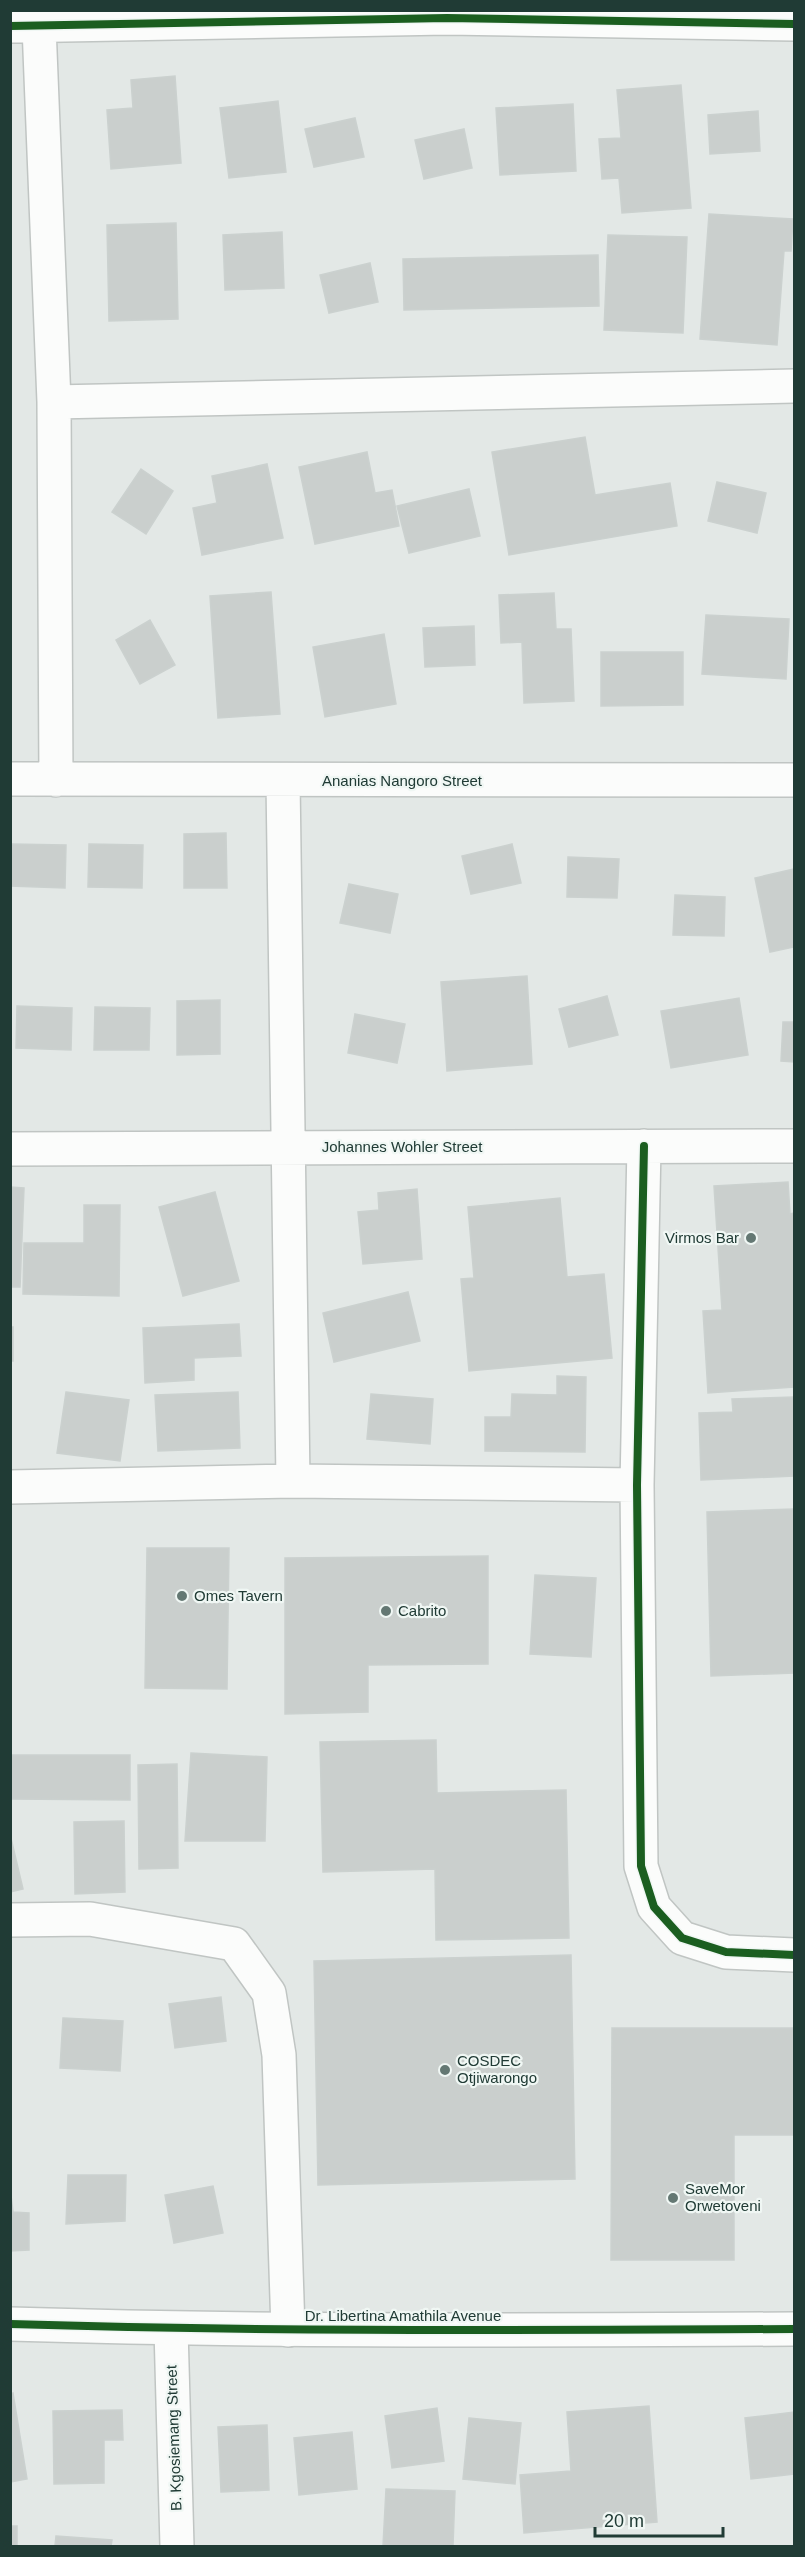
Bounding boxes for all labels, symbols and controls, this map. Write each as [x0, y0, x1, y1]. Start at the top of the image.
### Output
street label: Ananias Nangoro Street [322, 772, 483, 789]
street label: Johannes Wohler Street [322, 1138, 483, 1155]
place label: Virmos Bar [665, 1229, 739, 1246]
marker: Virmos Bar [744, 1231, 758, 1245]
place label: Omes Tavern [194, 1587, 283, 1604]
marker: Omes Tavern [175, 1589, 189, 1603]
place label: Cabrito [398, 1602, 446, 1619]
marker: Cabrito [379, 1604, 393, 1618]
place label: COSDEC Otjiwarongo [457, 2052, 537, 2086]
marker: COSDEC Otjiwarongo [438, 2063, 452, 2077]
place label: SaveMor Orwetoveni [685, 2180, 761, 2214]
marker: SaveMor Orwetoveni [666, 2191, 680, 2205]
street label: Dr. Libertina Amathila Avenue [305, 2307, 501, 2324]
street label: B. Kgosiemang Street [162, 2364, 185, 2511]
scale bar [595, 2500, 722, 2538]
text: 20 m [604, 2511, 644, 2531]

